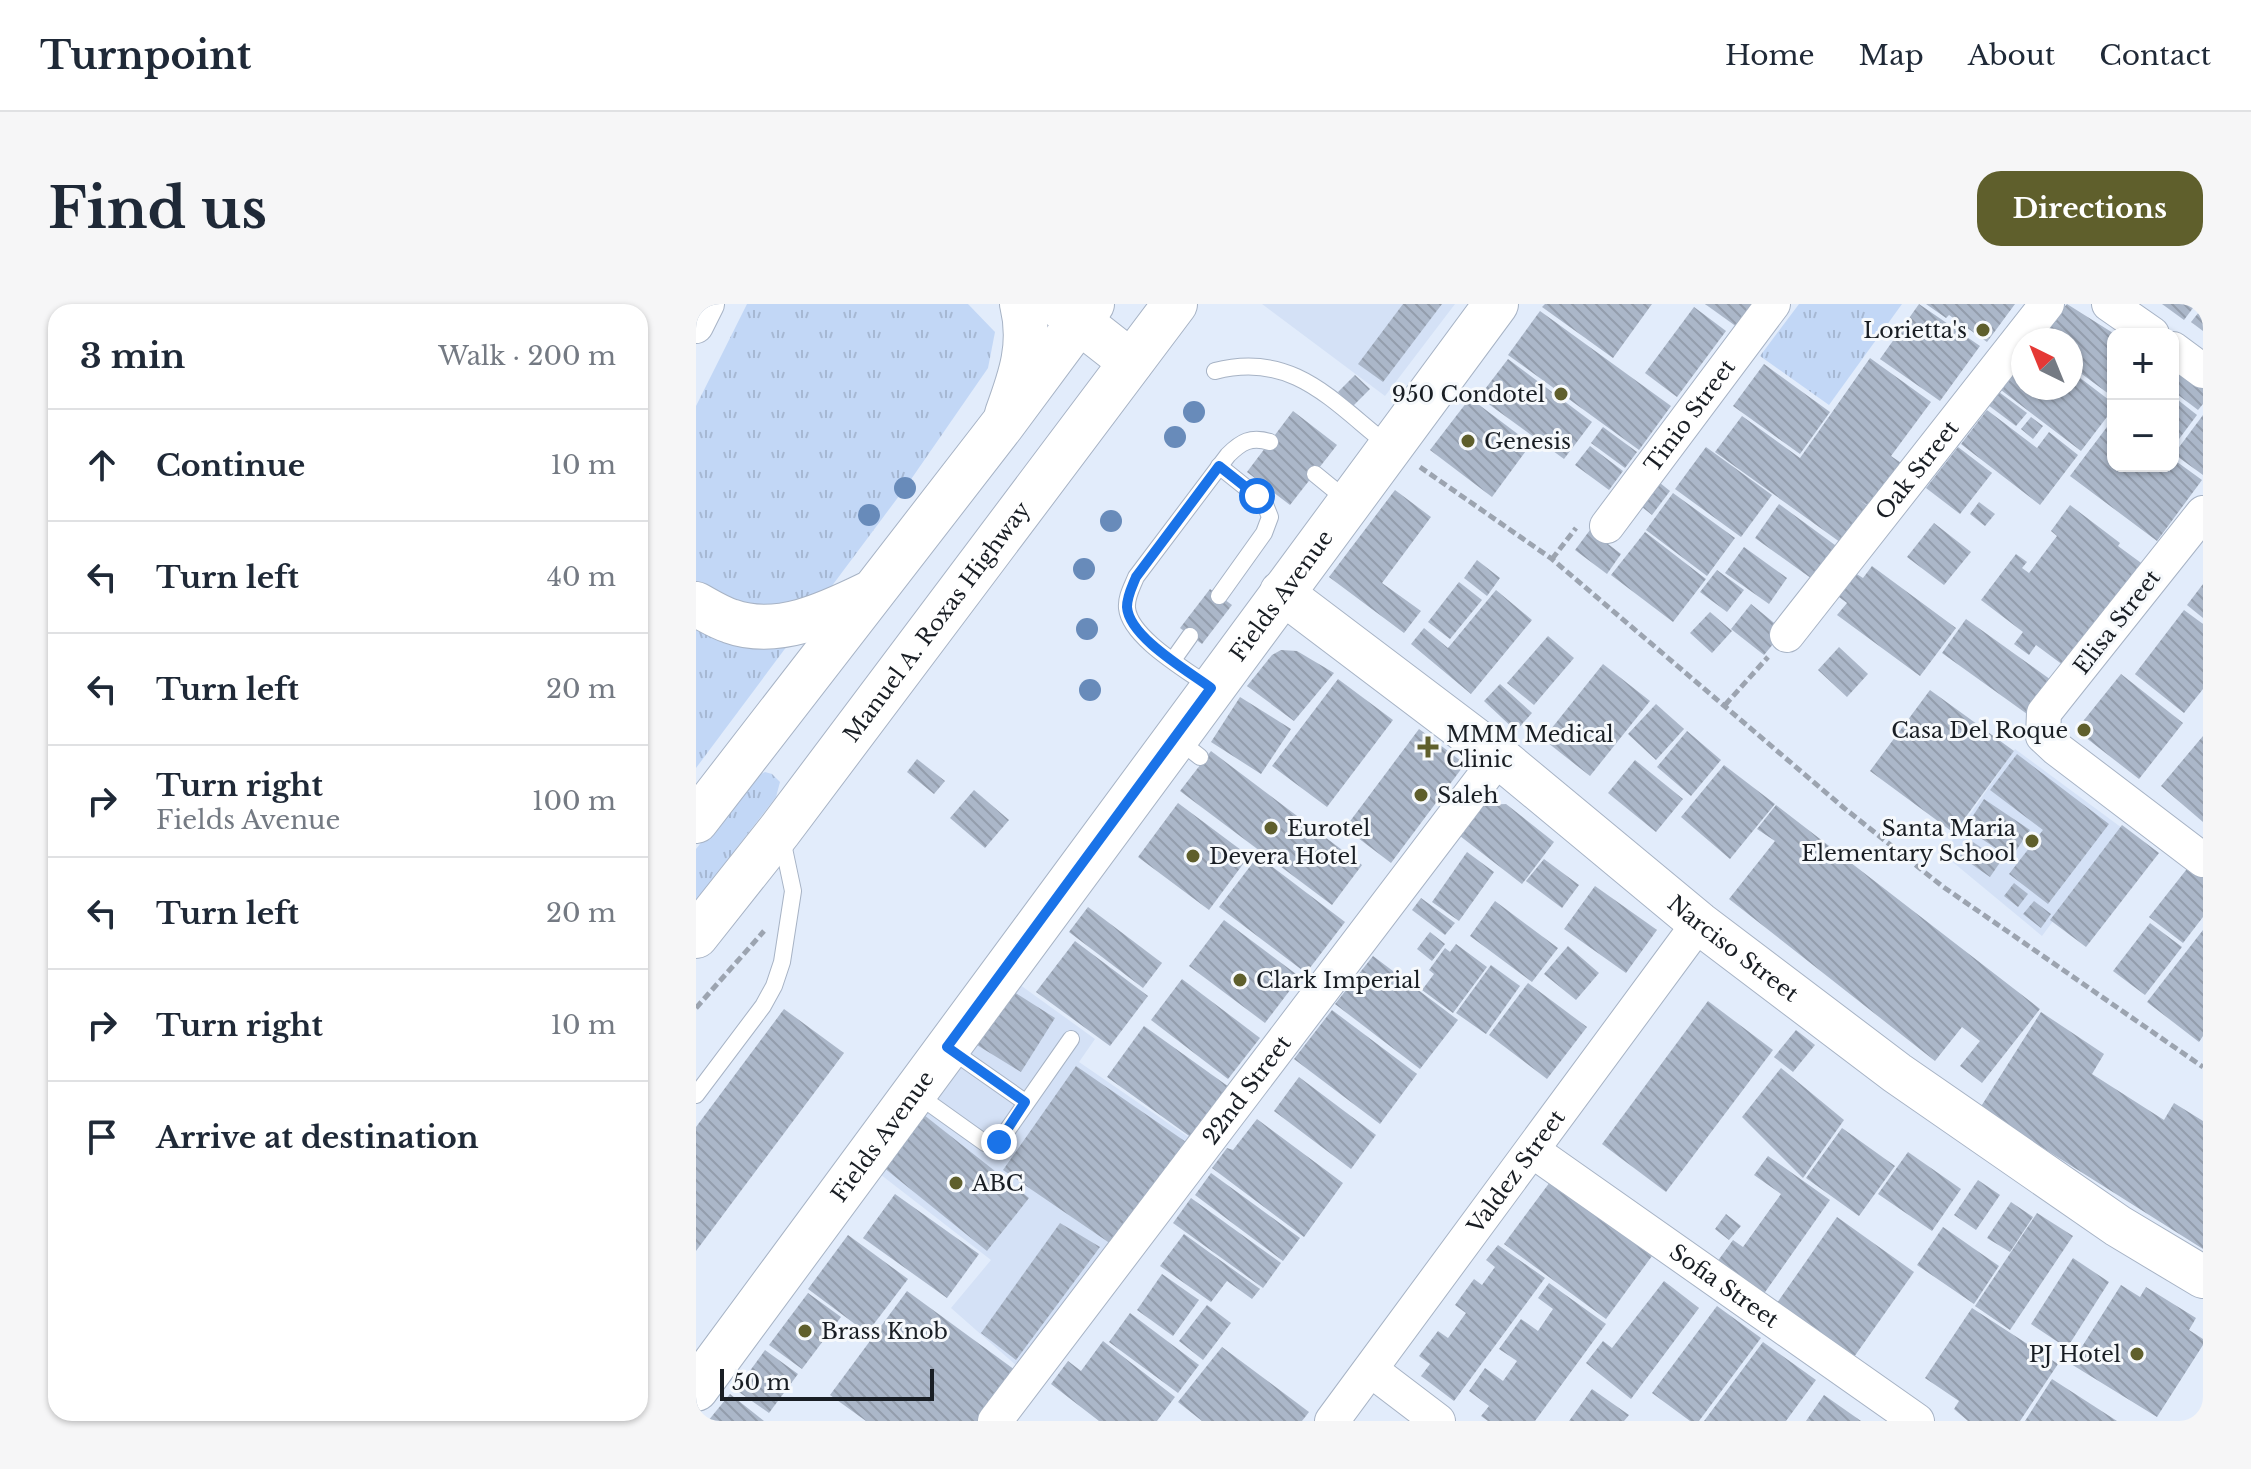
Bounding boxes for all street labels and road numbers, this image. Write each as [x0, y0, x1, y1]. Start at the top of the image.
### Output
street label: Tinio Street [1639, 353, 1741, 477]
street label: Oak Street [1869, 414, 1964, 525]
street label: Manuel A. Roxas Highway [838, 496, 1035, 747]
street label: Fields Avenue [1224, 525, 1338, 666]
street label: Elisa Street [2068, 564, 2167, 680]
street label: Narciso Street [1663, 889, 1805, 1008]
street label: 22nd Street [1197, 1029, 1297, 1149]
street label: Fields Avenue [825, 1065, 940, 1207]
street label: Valdez Street [1461, 1104, 1571, 1239]
street label: Sofia Street [1665, 1238, 1785, 1334]

